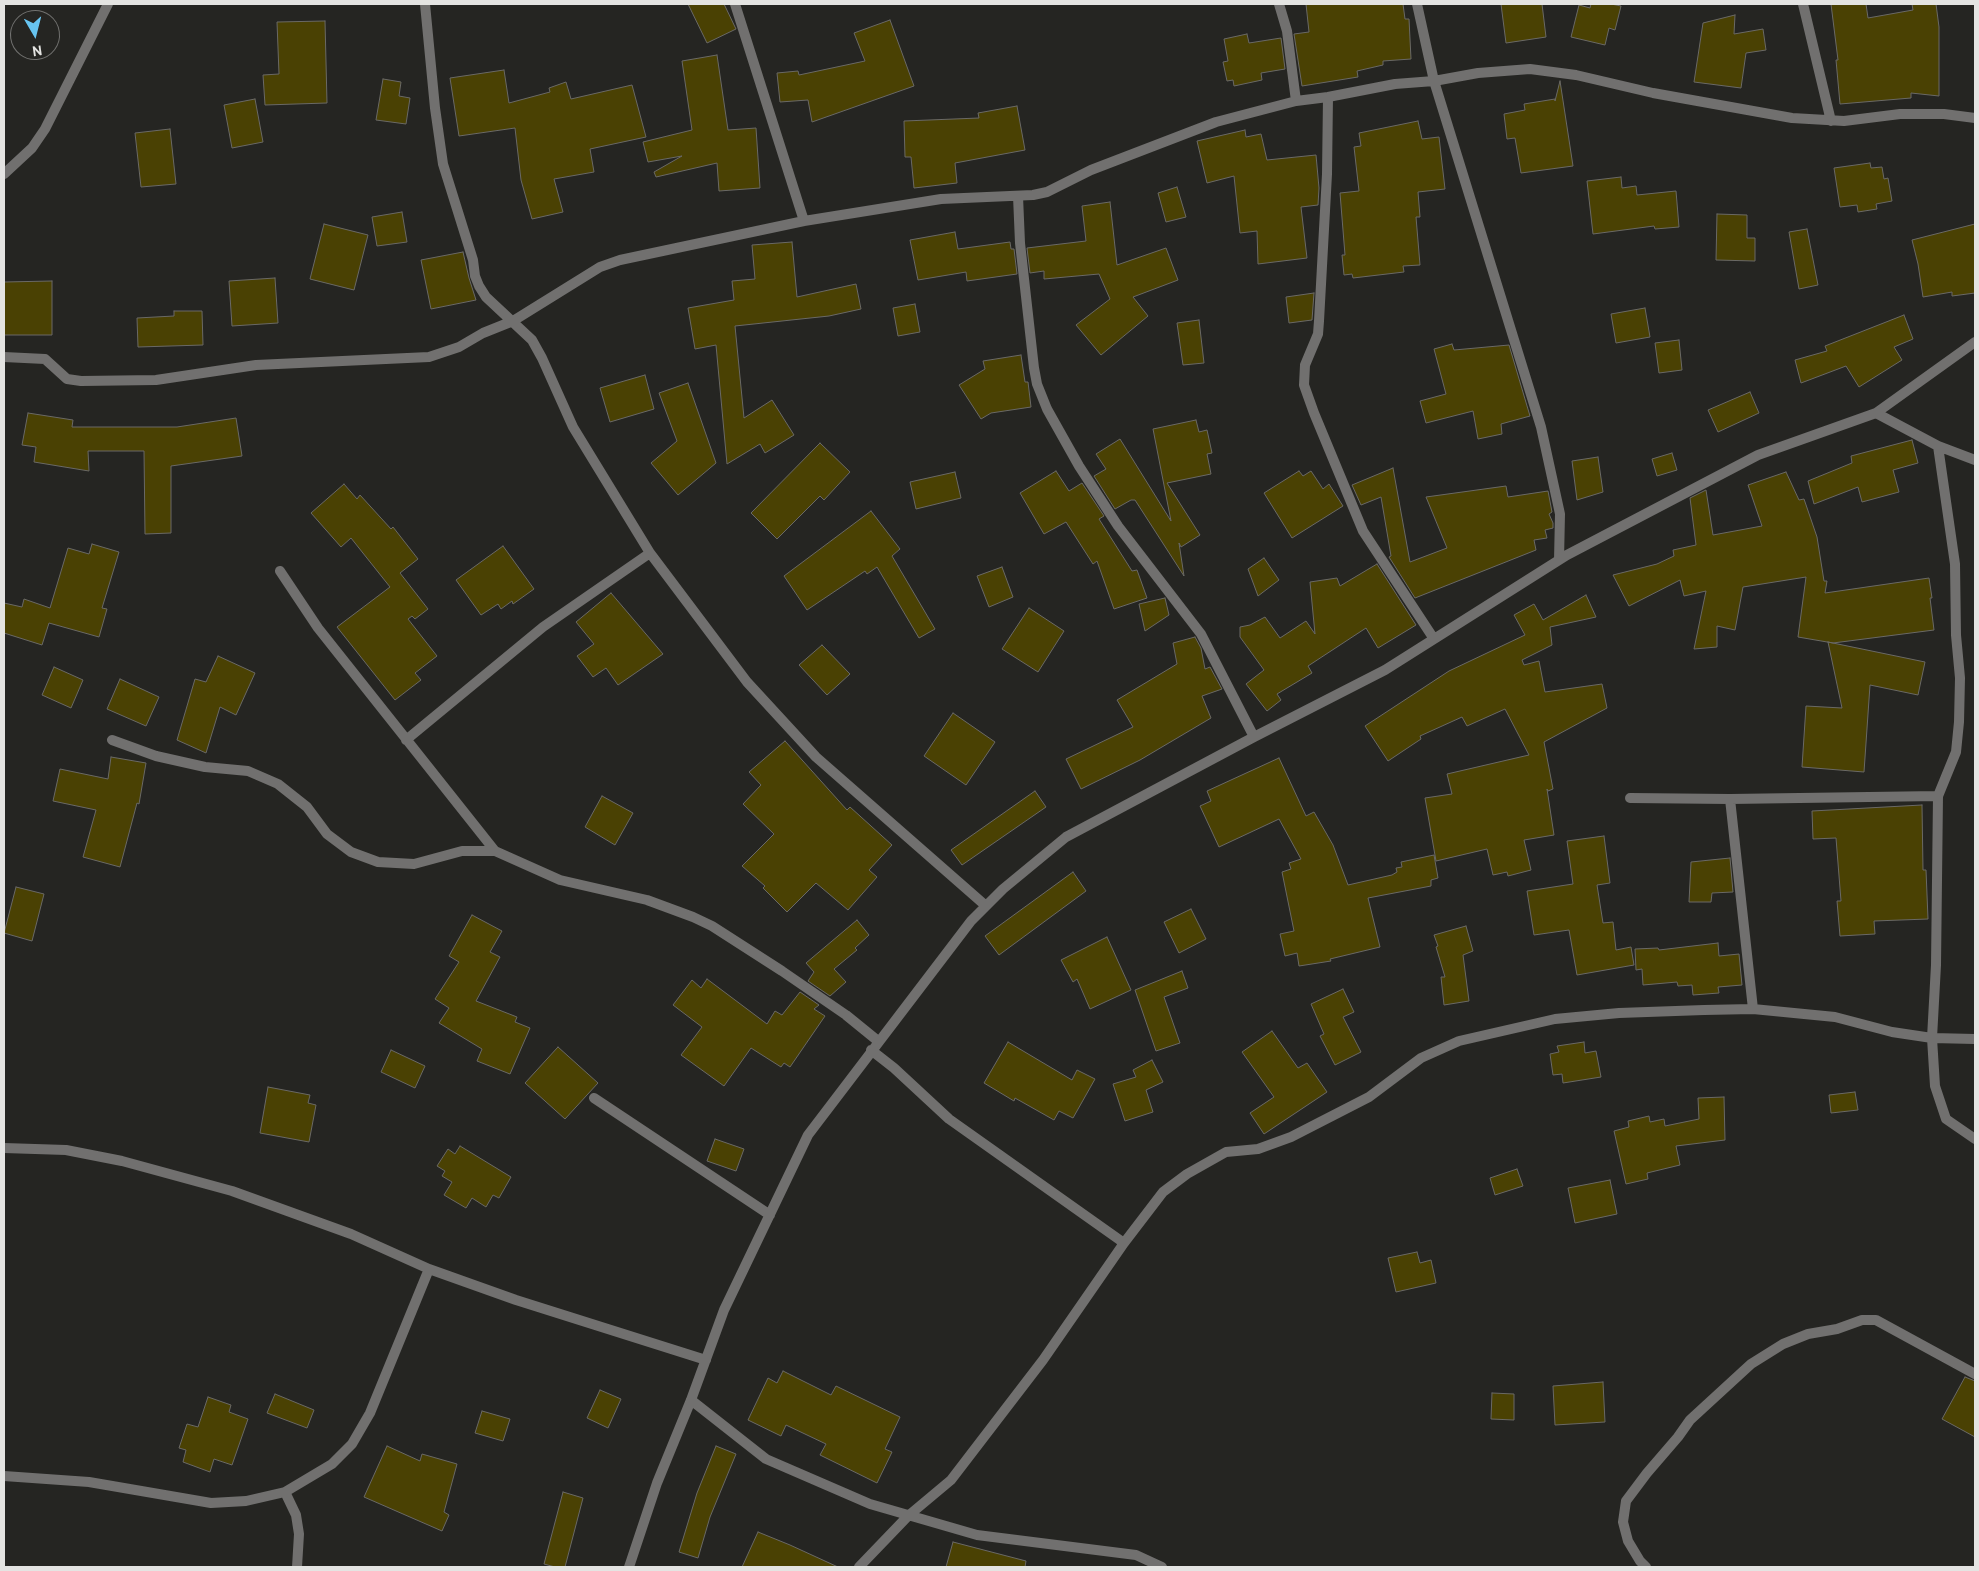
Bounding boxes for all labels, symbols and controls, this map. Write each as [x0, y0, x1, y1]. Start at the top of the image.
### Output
north arrow [10, 10, 60, 60]
text: N [31, 40, 43, 58]

